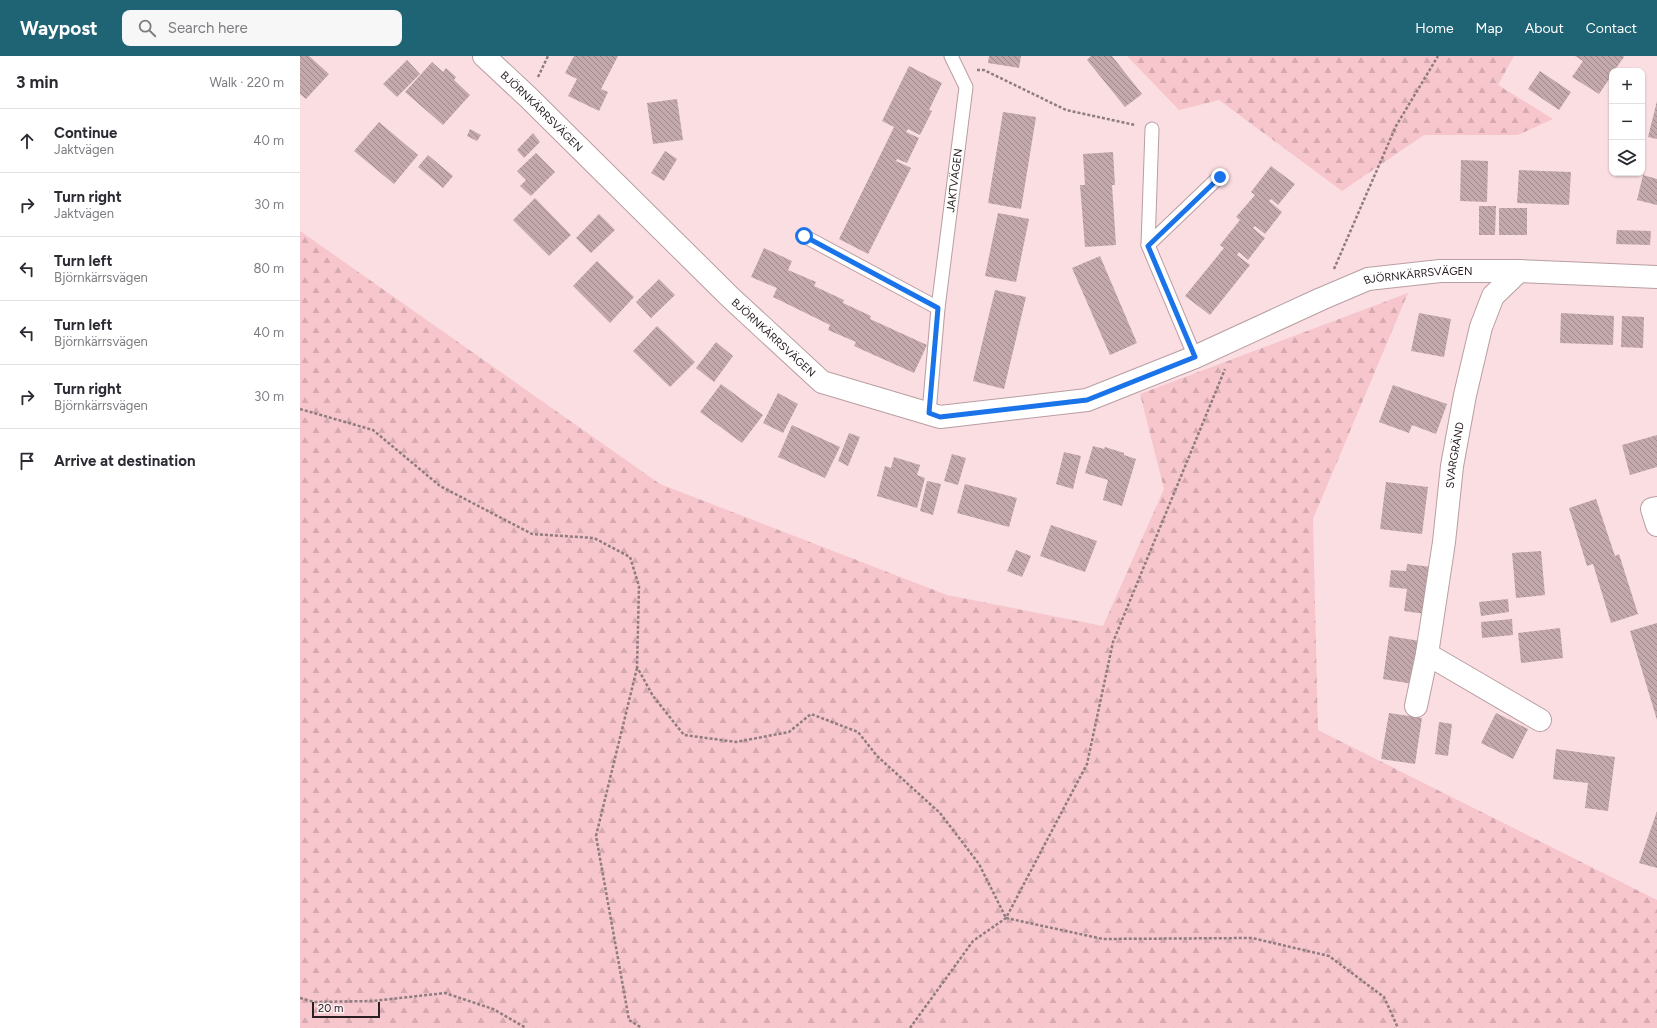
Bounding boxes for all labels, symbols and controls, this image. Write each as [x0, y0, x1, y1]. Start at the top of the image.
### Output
search box [122, 10, 402, 46]
text: Waypost [20, 17, 98, 40]
icon: search [136, 17, 158, 39]
text: Search here [168, 19, 248, 37]
text: Home [1415, 20, 1454, 37]
text: Map [1476, 20, 1503, 37]
text: About [1525, 20, 1564, 37]
text: Contact [1586, 20, 1637, 37]
street label: BJÖRNKÄRRSVÄGEN [498, 68, 586, 154]
map controls [1609, 68, 1645, 176]
button: + [1609, 68, 1645, 104]
text: 3 min [16, 72, 58, 92]
text: Walk · 220 m [209, 75, 284, 90]
button: − [1609, 104, 1645, 140]
text: Continue [54, 124, 117, 142]
icon: ahead [16, 130, 38, 152]
text: 40 m [253, 133, 284, 148]
button: layers [1609, 140, 1645, 176]
text: Jaktvägen [54, 142, 114, 157]
street label: JAKTVÄGEN [944, 148, 965, 213]
route end [1211, 168, 1229, 186]
text: Turn right [54, 188, 122, 206]
icon: right [16, 194, 38, 216]
text: 30 m [254, 197, 284, 212]
text: Jaktvägen [54, 206, 114, 221]
route start [795, 227, 813, 245]
text: Turn left [54, 252, 112, 270]
icon: left [16, 258, 38, 280]
text: 80 m [253, 261, 284, 276]
street label: BJÖRNKÄRRSVÄGEN [1361, 264, 1473, 287]
text: Björnkärrsvägen [54, 270, 148, 285]
street label: BJÖRNKÄRRSVÄGEN [729, 295, 818, 379]
text: Turn left [54, 316, 112, 334]
icon: left [16, 322, 38, 344]
text: 40 m [253, 325, 284, 340]
text: Björnkärrsvägen [54, 334, 148, 349]
text: Turn right [54, 380, 122, 398]
icon: right [16, 386, 38, 408]
text: 30 m [254, 389, 284, 404]
text: Björnkärrsvägen [54, 398, 148, 413]
street label: SVARGRÄND [1443, 420, 1467, 489]
icon: arrive [16, 450, 38, 472]
text: Arrive at destination [54, 452, 195, 470]
scale bar [312, 1000, 380, 1019]
text: 20 m [318, 1002, 343, 1015]

